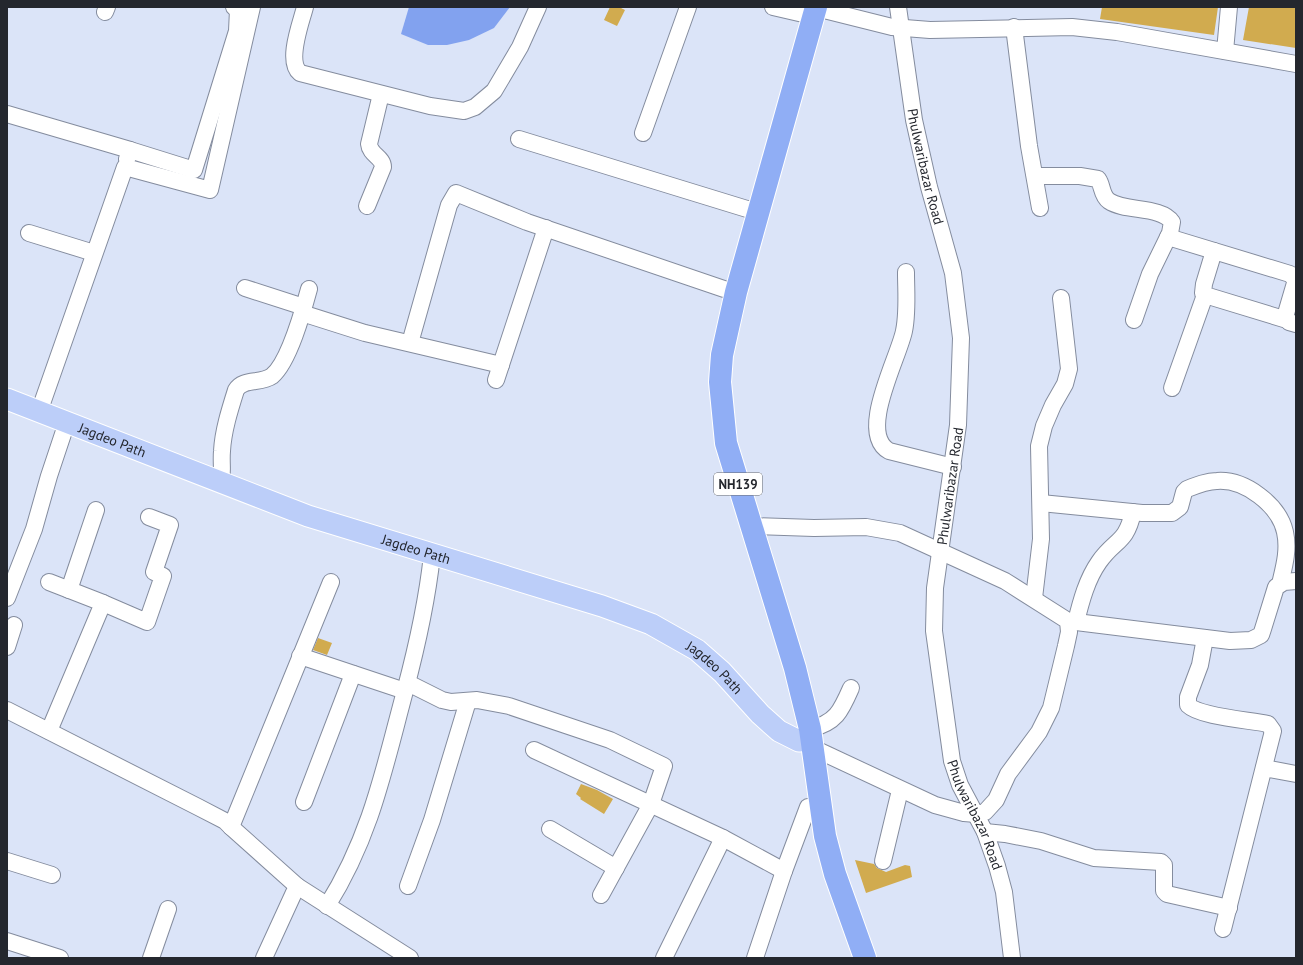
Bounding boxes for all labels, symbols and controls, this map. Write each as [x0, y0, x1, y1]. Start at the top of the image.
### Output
street label: Phulwaribazar Road [903, 107, 948, 227]
street label: Jagdeo Path [75, 418, 149, 461]
street label: Phulwaribazar Road [933, 426, 967, 546]
road number: NH139 [714, 473, 762, 495]
street label: Jagdeo Path [379, 530, 453, 568]
street label: Jagdeo Path [682, 636, 747, 698]
street label: Phulwaribazar Road [943, 757, 1007, 872]

